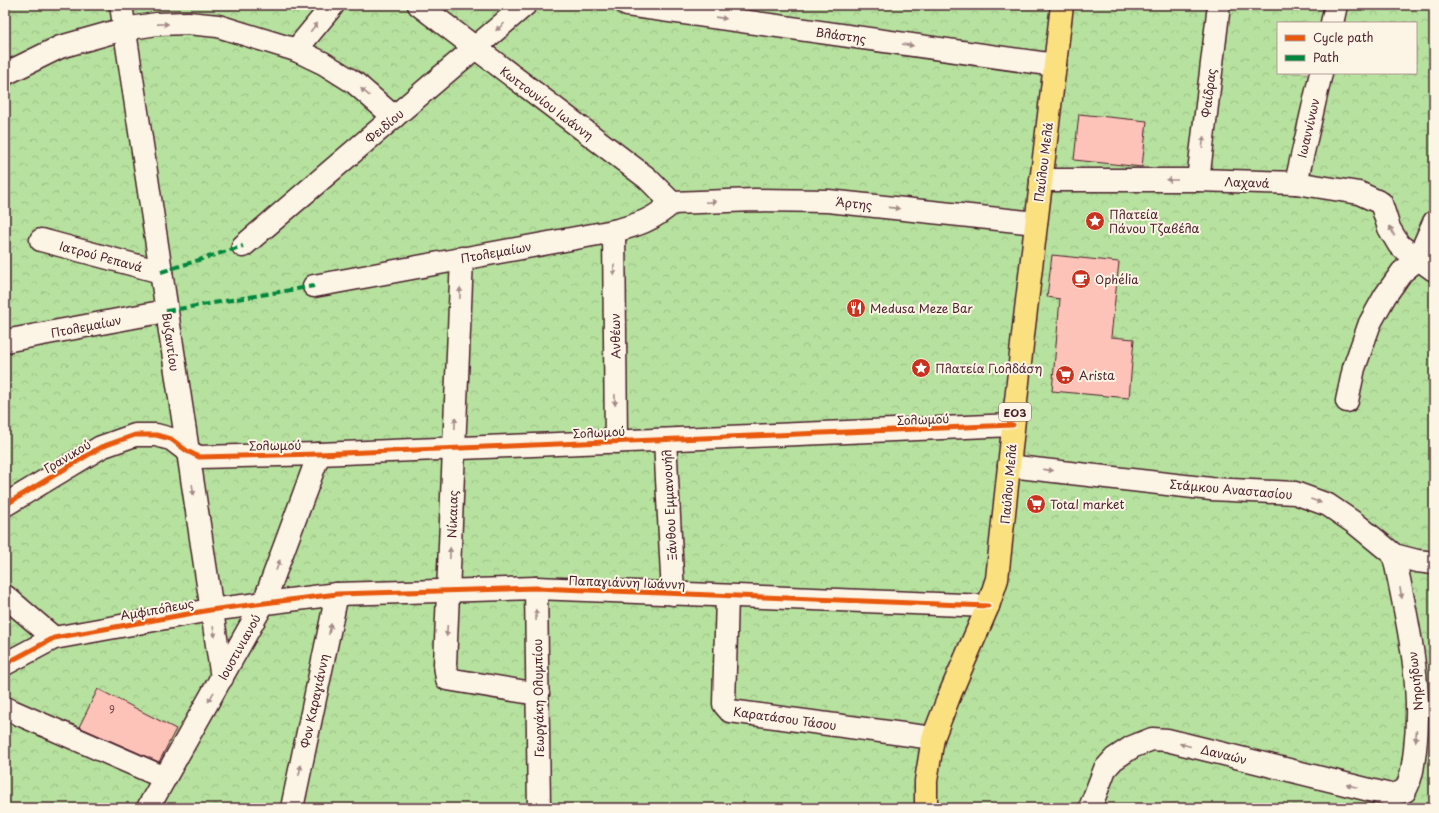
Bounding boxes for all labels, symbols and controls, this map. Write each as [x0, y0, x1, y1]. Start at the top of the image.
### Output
one-way arrow [715, 15, 727, 21]
one-way arrow [157, 20, 169, 27]
one-way arrow [310, 22, 319, 33]
one-way arrow [495, 22, 505, 31]
legend [1277, 22, 1417, 74]
street label: Βλάστης [815, 23, 867, 47]
text: Cycle path [1313, 28, 1374, 46]
one-way arrow [902, 41, 914, 48]
text: Path [1313, 48, 1339, 66]
street label: Κωττουνίου Ιωάννη [496, 62, 598, 144]
street label: Φαίδρας [1196, 67, 1220, 119]
one-way arrow [359, 87, 370, 96]
street label: Ιωαννίνων [1292, 96, 1324, 160]
street label: Φειδίου [361, 104, 407, 148]
street label: Παύλου Μελά [1029, 121, 1057, 203]
one-way arrow [1199, 135, 1206, 148]
street label: Λαχανά [1224, 172, 1270, 192]
one-way arrow [1165, 177, 1178, 183]
street label: Άρτης [835, 192, 873, 214]
one-way arrow [705, 198, 717, 205]
one-way arrow [888, 204, 900, 211]
place label: Πλατεία Πάνου Τζαβέλα [1109, 205, 1200, 237]
place icon: Πλατεία Πάνου Τζαβέλα [1084, 210, 1106, 232]
one-way arrow [1388, 225, 1395, 237]
street label: Ιατρού Ρεπανά [57, 236, 145, 276]
street label: Πτολεμαίων [459, 237, 533, 267]
one-way arrow [611, 264, 617, 277]
cafe icon: Ophélia [1070, 268, 1092, 290]
place label: Ophélia [1095, 270, 1139, 288]
one-way arrow [457, 287, 464, 299]
restaurant icon: Medusa Meze Bar [845, 297, 867, 319]
place label: Medusa Meze Bar [870, 299, 973, 317]
street label: Πτολεμαίων [49, 310, 123, 342]
street label: Βυζαντίου [158, 312, 184, 372]
street label: Ανθέων [606, 313, 624, 359]
place icon: Πλατεία Γιολδάση [910, 357, 932, 379]
place label: Πλατεία Γιολδάση [935, 359, 1042, 377]
supermarket icon: Arista [1054, 364, 1076, 386]
place label: Arista [1079, 366, 1115, 384]
one-way arrow [612, 394, 618, 407]
road number: ΕΟ3 [999, 403, 1031, 421]
street label: Σολωμού [896, 409, 950, 429]
one-way arrow [452, 416, 458, 429]
street label: Σολωμού [572, 422, 626, 442]
street label: Γρανικού [40, 435, 94, 477]
street label: Σολωμού [249, 436, 302, 454]
street label: Παύλου Μελά [996, 443, 1020, 525]
street label: Ξάνθου Εμμανουήλ [657, 449, 681, 561]
one-way arrow [1042, 467, 1054, 474]
street label: Στάμκου Αναστασίου [1169, 475, 1293, 503]
one-way arrow [190, 484, 196, 496]
street label: Νίκαιας [442, 490, 462, 538]
supermarket icon: Total market [1025, 493, 1047, 515]
place label: Total market [1050, 495, 1124, 513]
one-way arrow [1310, 498, 1322, 504]
one-way arrow [447, 546, 453, 559]
one-way arrow [275, 559, 281, 571]
street label: Παπαγιάννη Ιωάννη [568, 571, 686, 593]
one-way arrow [1399, 587, 1405, 599]
street label: Αμφιπόλεως [119, 594, 195, 624]
one-way arrow [533, 608, 539, 621]
street label: Ιουστινιανού [213, 611, 265, 683]
one-way arrow [327, 623, 333, 635]
one-way arrow [443, 625, 450, 637]
one-way arrow [211, 626, 217, 639]
street label: Γεωργάκη Ολυμπίου [528, 638, 548, 758]
street label: Νηριήδων [1403, 651, 1427, 711]
street label: Φον Καραγιάννη [295, 652, 333, 750]
one-way arrow [208, 691, 214, 703]
house number: 9 [109, 702, 115, 717]
street label: Καρατάσου Τάσου [732, 702, 838, 734]
one-way arrow [1413, 730, 1419, 742]
street label: Δαναών [1199, 740, 1249, 768]
one-way arrow [1179, 741, 1192, 747]
one-way arrow [297, 764, 303, 776]
one-way arrow [1346, 782, 1359, 788]

